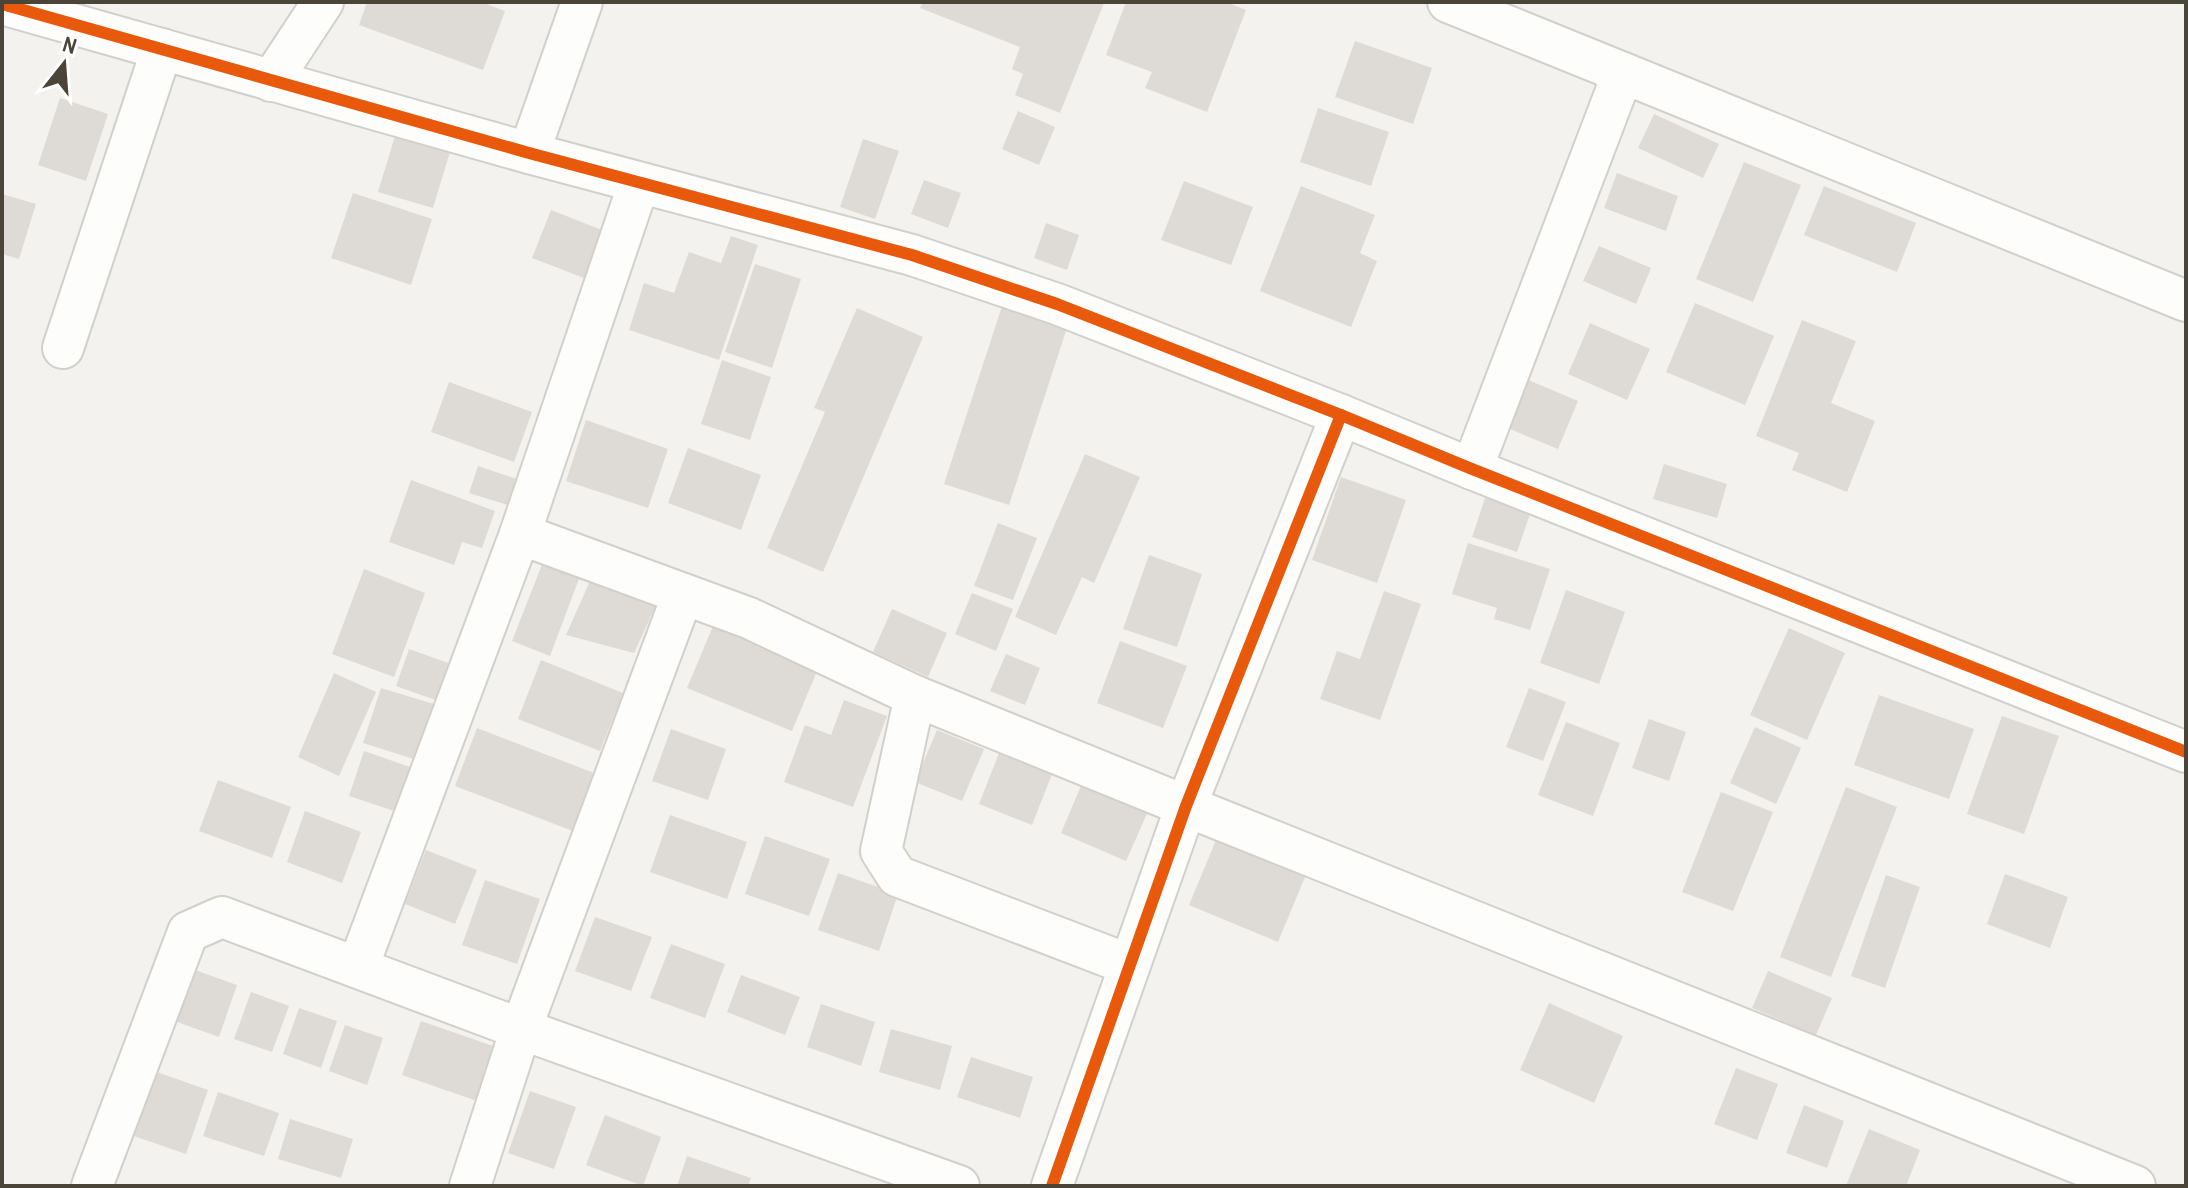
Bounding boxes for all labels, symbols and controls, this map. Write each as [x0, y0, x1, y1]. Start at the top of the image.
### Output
north arrow [24, 24, 104, 104]
text: N [59, 29, 80, 61]

